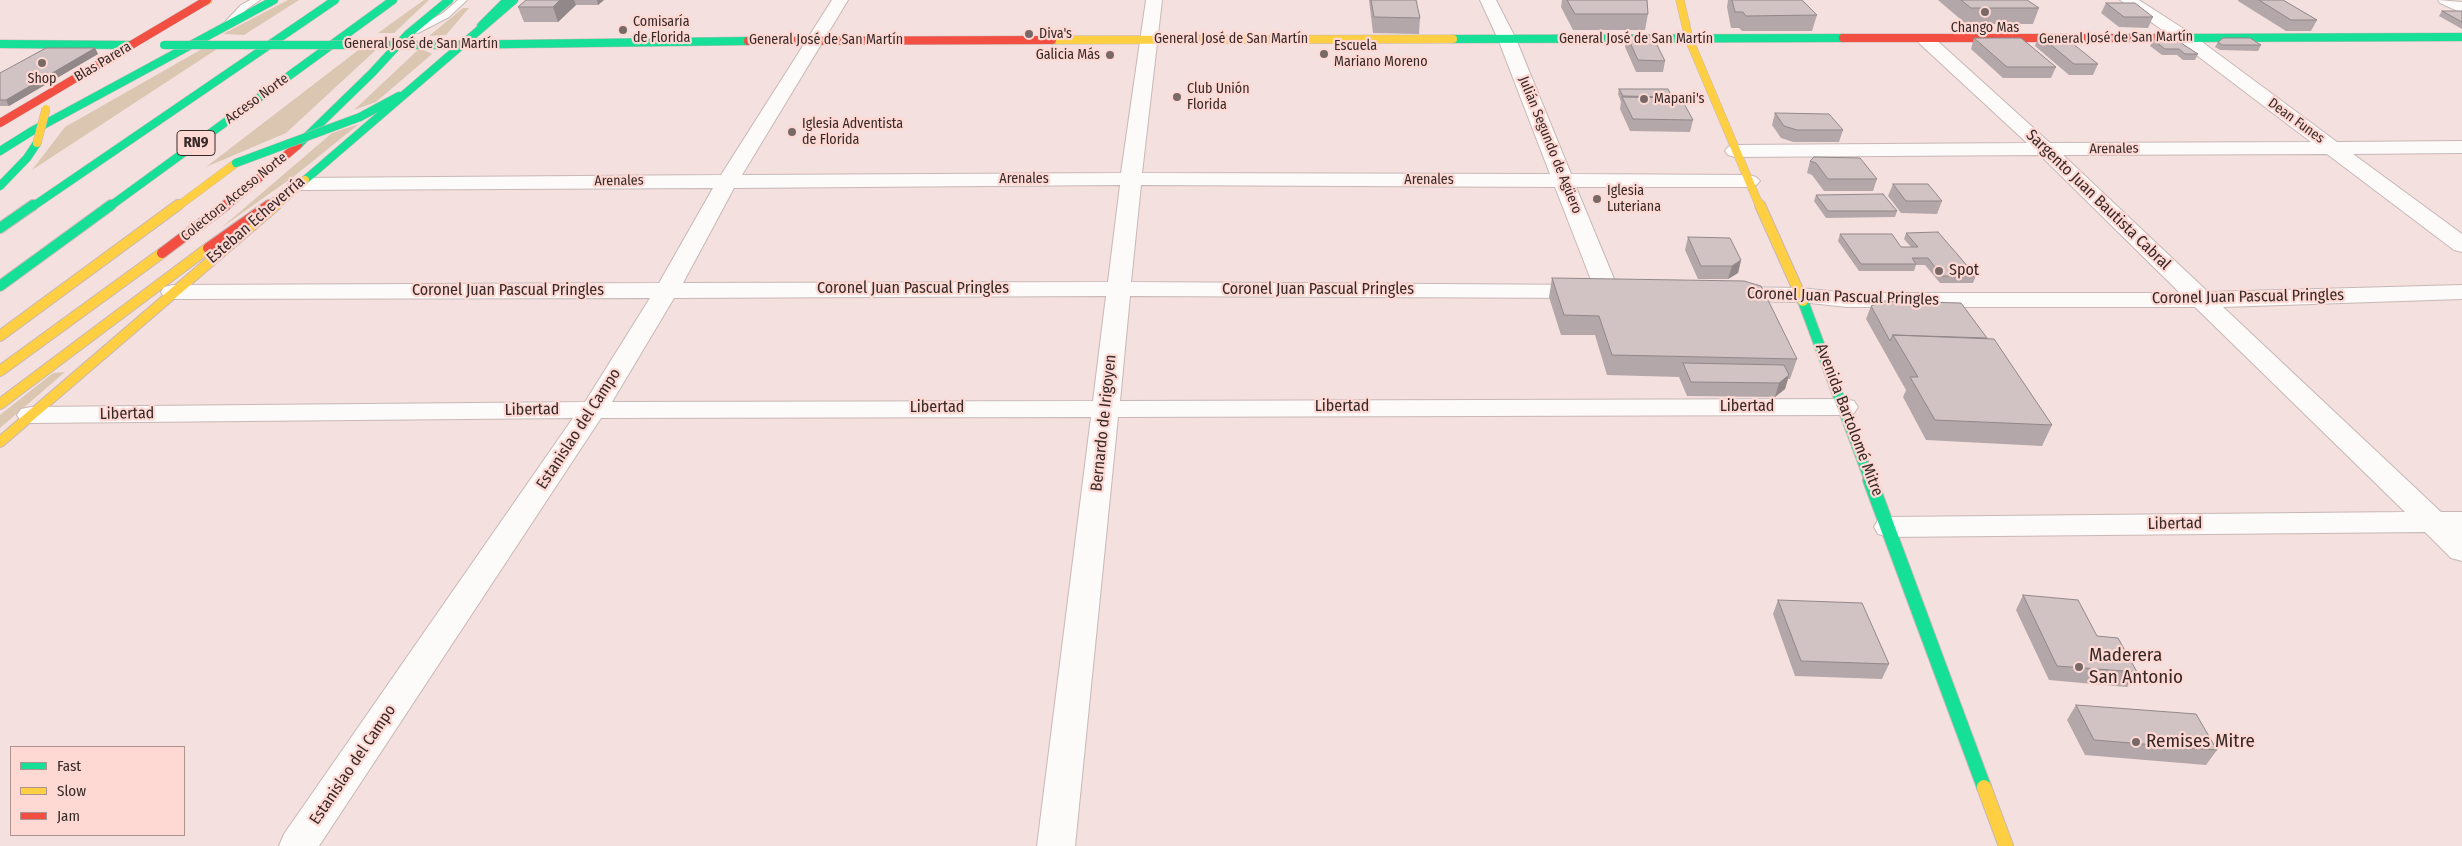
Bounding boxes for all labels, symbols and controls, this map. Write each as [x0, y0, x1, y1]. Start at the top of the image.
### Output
marker: Chango Mas [1979, 6, 1991, 18]
place label: Comisaría de Florida [633, 14, 690, 46]
place label: Chango Mas [1951, 20, 2019, 36]
marker: Comisaría de Florida [617, 24, 629, 36]
place label: Diva's [1039, 26, 1072, 42]
marker: Diva's [1023, 28, 1035, 40]
street label: General José de San Martín [2039, 28, 2193, 48]
street label: General José de San Martín [1154, 31, 1308, 47]
street label: General José de San Martín [1559, 31, 1713, 47]
street label: General José de San Martín [749, 32, 903, 48]
street label: General José de San Martín [344, 36, 498, 52]
street label: Blas Parera [71, 38, 135, 86]
place label: Escuela Mariano Moreno [1334, 38, 1428, 70]
place label: Galicia Más [1036, 47, 1100, 63]
marker: Escuela Mariano Moreno [1318, 48, 1330, 60]
marker: Galicia Más [1104, 49, 1116, 61]
marker: Shop [36, 57, 48, 69]
street label: Acceso Norte [222, 70, 292, 128]
place label: Shop [27, 71, 57, 87]
street label: Julián Segundo de Agüero [1515, 74, 1585, 216]
place label: Club Unión Florida [1187, 81, 1250, 114]
marker: Club Unión Florida [1171, 91, 1183, 103]
place label: Mapani's [1654, 91, 1705, 107]
marker: Mapani's [1638, 93, 1650, 105]
street label: Dean Funes [2265, 95, 2327, 147]
place label: Iglesia Adventista de Florida [802, 116, 903, 148]
marker: Iglesia Adventista de Florida [786, 126, 798, 138]
street label: Sargento Juan Bautista Cabral [2022, 126, 2174, 274]
road number: RN9 [177, 130, 215, 156]
street label: Arenales [2089, 140, 2139, 158]
street label: Colectora Acceso Norte [178, 149, 290, 245]
street label: Arenales [999, 171, 1049, 187]
street label: Esteban Echeverría [203, 172, 309, 268]
street label: Arenales [594, 172, 644, 190]
street label: Arenales [1404, 172, 1454, 188]
place label: Iglesia Luteriana [1607, 183, 1661, 216]
marker: Iglesia Luteriana [1591, 193, 1603, 205]
place label: Spot [1949, 261, 1979, 281]
marker: Spot [1933, 265, 1945, 277]
street label: Coronel Juan Pascual Pringles [817, 279, 1009, 299]
street label: Coronel Juan Pascual Pringles [1222, 280, 1414, 300]
street label: Coronel Juan Pascual Pringles [412, 281, 604, 301]
street label: Coronel Juan Pascual Pringles [1747, 284, 1939, 310]
street label: Coronel Juan Pascual Pringles [2152, 286, 2344, 308]
street label: Avenida Bartolomé Mitre [1811, 341, 1887, 499]
street label: Bernardo de Irigoyen [1087, 354, 1121, 492]
street label: Estanislao del Campo [533, 365, 625, 493]
street label: Libertad [1315, 397, 1369, 417]
street label: Libertad [1720, 397, 1774, 417]
street label: Libertad [910, 398, 964, 418]
street label: Libertad [505, 400, 559, 420]
street label: Libertad [100, 404, 154, 424]
street label: Libertad [2148, 514, 2202, 534]
place label: Maderera San Antonio [2089, 645, 2183, 689]
marker: Maderera San Antonio [2073, 661, 2085, 673]
street label: Estanislao del Campo [306, 702, 400, 828]
place label: Remises Mitre [2146, 731, 2255, 753]
marker: Remises Mitre [2130, 736, 2142, 748]
legend [10, 746, 185, 836]
text: Fast [57, 757, 81, 775]
text: Slow [57, 782, 86, 800]
text: Jam [57, 807, 80, 825]

